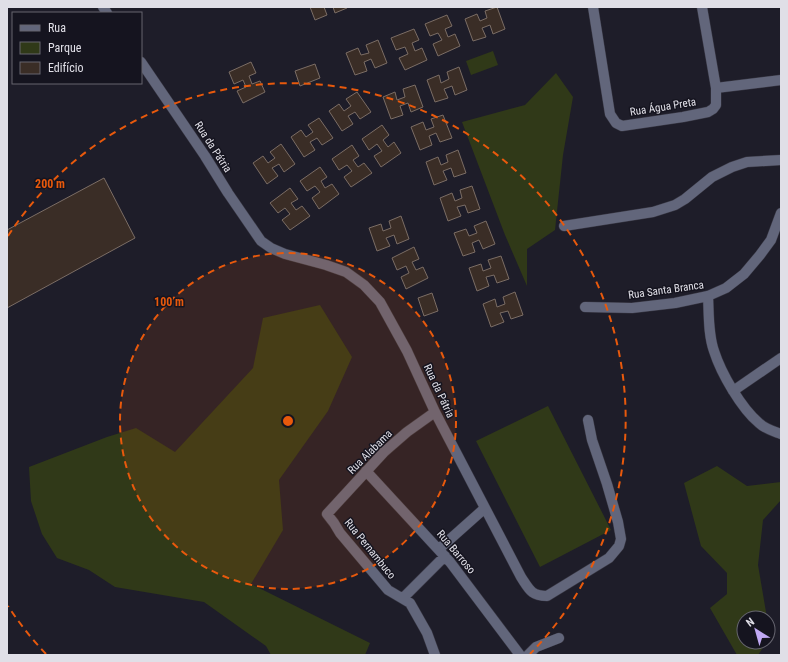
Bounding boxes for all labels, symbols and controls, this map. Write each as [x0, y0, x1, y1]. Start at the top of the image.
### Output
legend [12, 12, 142, 84]
text: Rua [48, 21, 66, 35]
text: Parque [48, 41, 82, 55]
text: Edifício [48, 61, 84, 75]
street label: Rua Água Preta [629, 95, 697, 119]
street label: Rua da Pátria [192, 119, 234, 175]
text: 200 m [35, 177, 65, 191]
street label: Rua Santa Branca [627, 278, 705, 302]
text: 100 m [154, 295, 184, 309]
street label: Rua da Pátria [421, 362, 457, 420]
centre of rings [281, 414, 295, 428]
street label: Rua Alabama [345, 427, 395, 477]
street label: Rua Pernambuco [342, 516, 399, 582]
street label: Rua Barroso [434, 528, 478, 577]
north arrow [736, 610, 776, 650]
text: N [744, 615, 757, 630]

